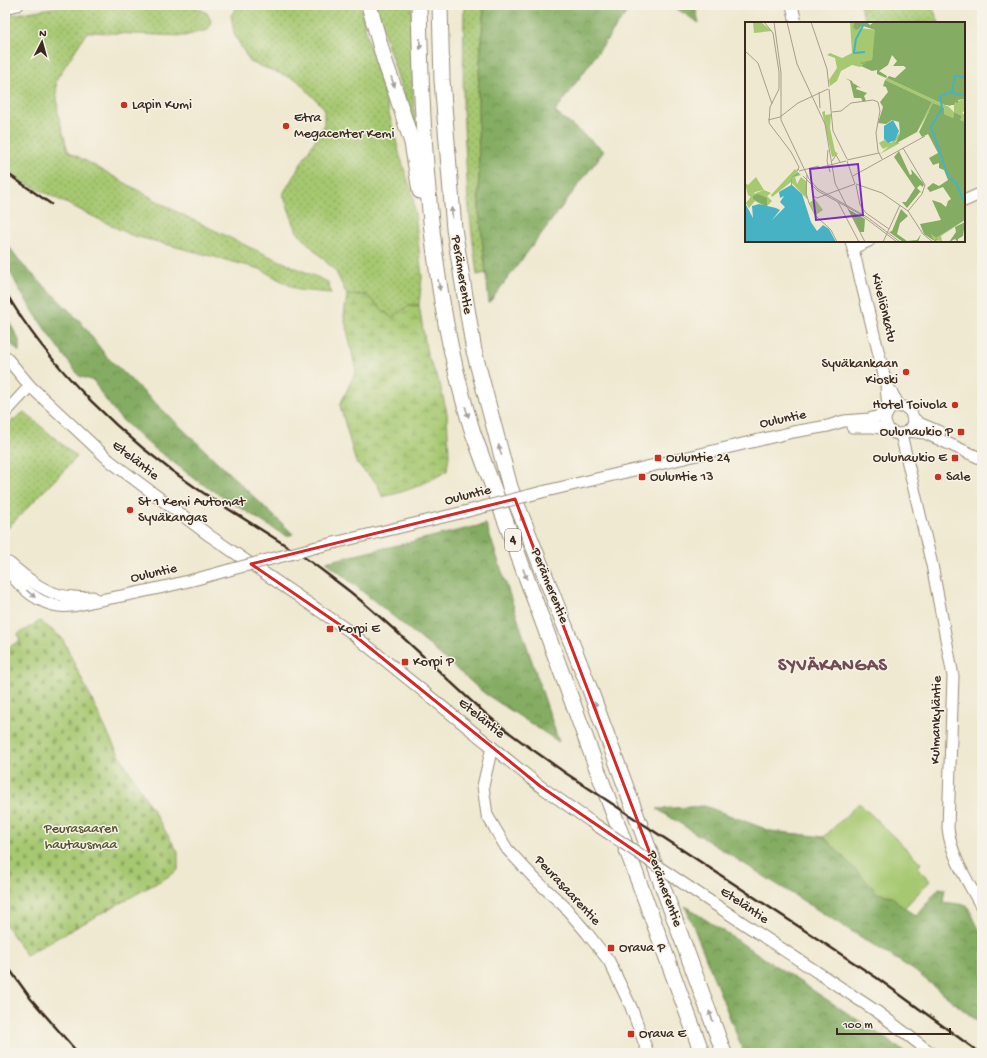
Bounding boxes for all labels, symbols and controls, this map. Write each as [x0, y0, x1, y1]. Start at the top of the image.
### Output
north arrow [22, 22, 62, 62]
inset map [745, 22, 965, 242]
text: N [39, 28, 47, 40]
one-way arrow [417, 38, 423, 51]
one-way arrow [390, 77, 396, 89]
place label: Lapin Kumi [132, 97, 192, 114]
marker: Lapin Kumi [119, 100, 129, 110]
place label: Etra Megacenter Kemi [294, 110, 394, 143]
marker: Etra Megacenter Kemi [281, 121, 291, 131]
one-way arrow [449, 207, 456, 219]
street label: Perämerentie [446, 233, 476, 316]
street label: Kiveliönkatu [866, 272, 900, 345]
one-way arrow [436, 279, 442, 291]
place label: Syväkankaan Kioski [822, 356, 898, 389]
marker: Syväkankaan Kioski [901, 367, 911, 377]
place label: Hotel Toivola [872, 397, 948, 414]
marker: Hotel Toivola [950, 400, 960, 410]
one-way arrow [464, 406, 470, 418]
street label: Ouluntie [758, 407, 809, 433]
place label: Oulunaukio P [880, 424, 953, 441]
marker: Oulunaukio P [956, 427, 966, 437]
street label: Eteläntie [108, 437, 163, 485]
one-way arrow [497, 443, 503, 455]
place label: Ouluntie 24 [666, 450, 730, 467]
place label: Oulunaukio E [873, 450, 948, 467]
marker: Ouluntie 24 [653, 453, 663, 463]
marker: Oulunaukio E [950, 453, 960, 463]
place label: Ouluntie 13 [650, 469, 714, 486]
place label: Sale [946, 469, 971, 486]
marker: Ouluntie 13 [637, 472, 647, 482]
marker: Sale [933, 472, 943, 482]
street label: Ouluntie [443, 482, 494, 510]
place label: St 1 Kemi Automat Syväkangas [138, 494, 246, 527]
marker: St 1 Kemi Automat Syväkangas [125, 505, 135, 515]
one-way arrow [520, 514, 526, 526]
road number: 4 [505, 529, 521, 551]
street label: Perämerentie [526, 545, 572, 627]
street label: Ouluntie [129, 560, 180, 588]
one-way arrow [523, 568, 529, 580]
one-way arrow [25, 590, 36, 598]
place label: Korpi E [338, 621, 381, 638]
marker: Korpi E [325, 624, 335, 634]
place label: Korpi P [413, 654, 454, 671]
district label: SYVÄKANGAS [778, 656, 888, 677]
marker: Korpi P [400, 657, 410, 667]
street label: Kulmankyläntie [928, 675, 946, 764]
street label: Eteläntie [454, 695, 508, 743]
one-way arrow [593, 701, 599, 713]
park label: Peurasaaren hautausmaa [43, 821, 119, 854]
one-way arrow [638, 822, 644, 834]
street label: Perämerentie [642, 848, 686, 930]
street label: Peurasaarentie [529, 852, 604, 930]
street label: Eteläntie [716, 884, 772, 929]
place label: Orava P [619, 940, 665, 957]
marker: Orava P [606, 943, 616, 953]
one-way arrow [707, 1010, 713, 1022]
scale bar [837, 1010, 950, 1036]
text: 100 m [842, 1019, 873, 1033]
place label: Orava E [639, 1026, 687, 1043]
marker: Orava E [626, 1029, 636, 1039]

